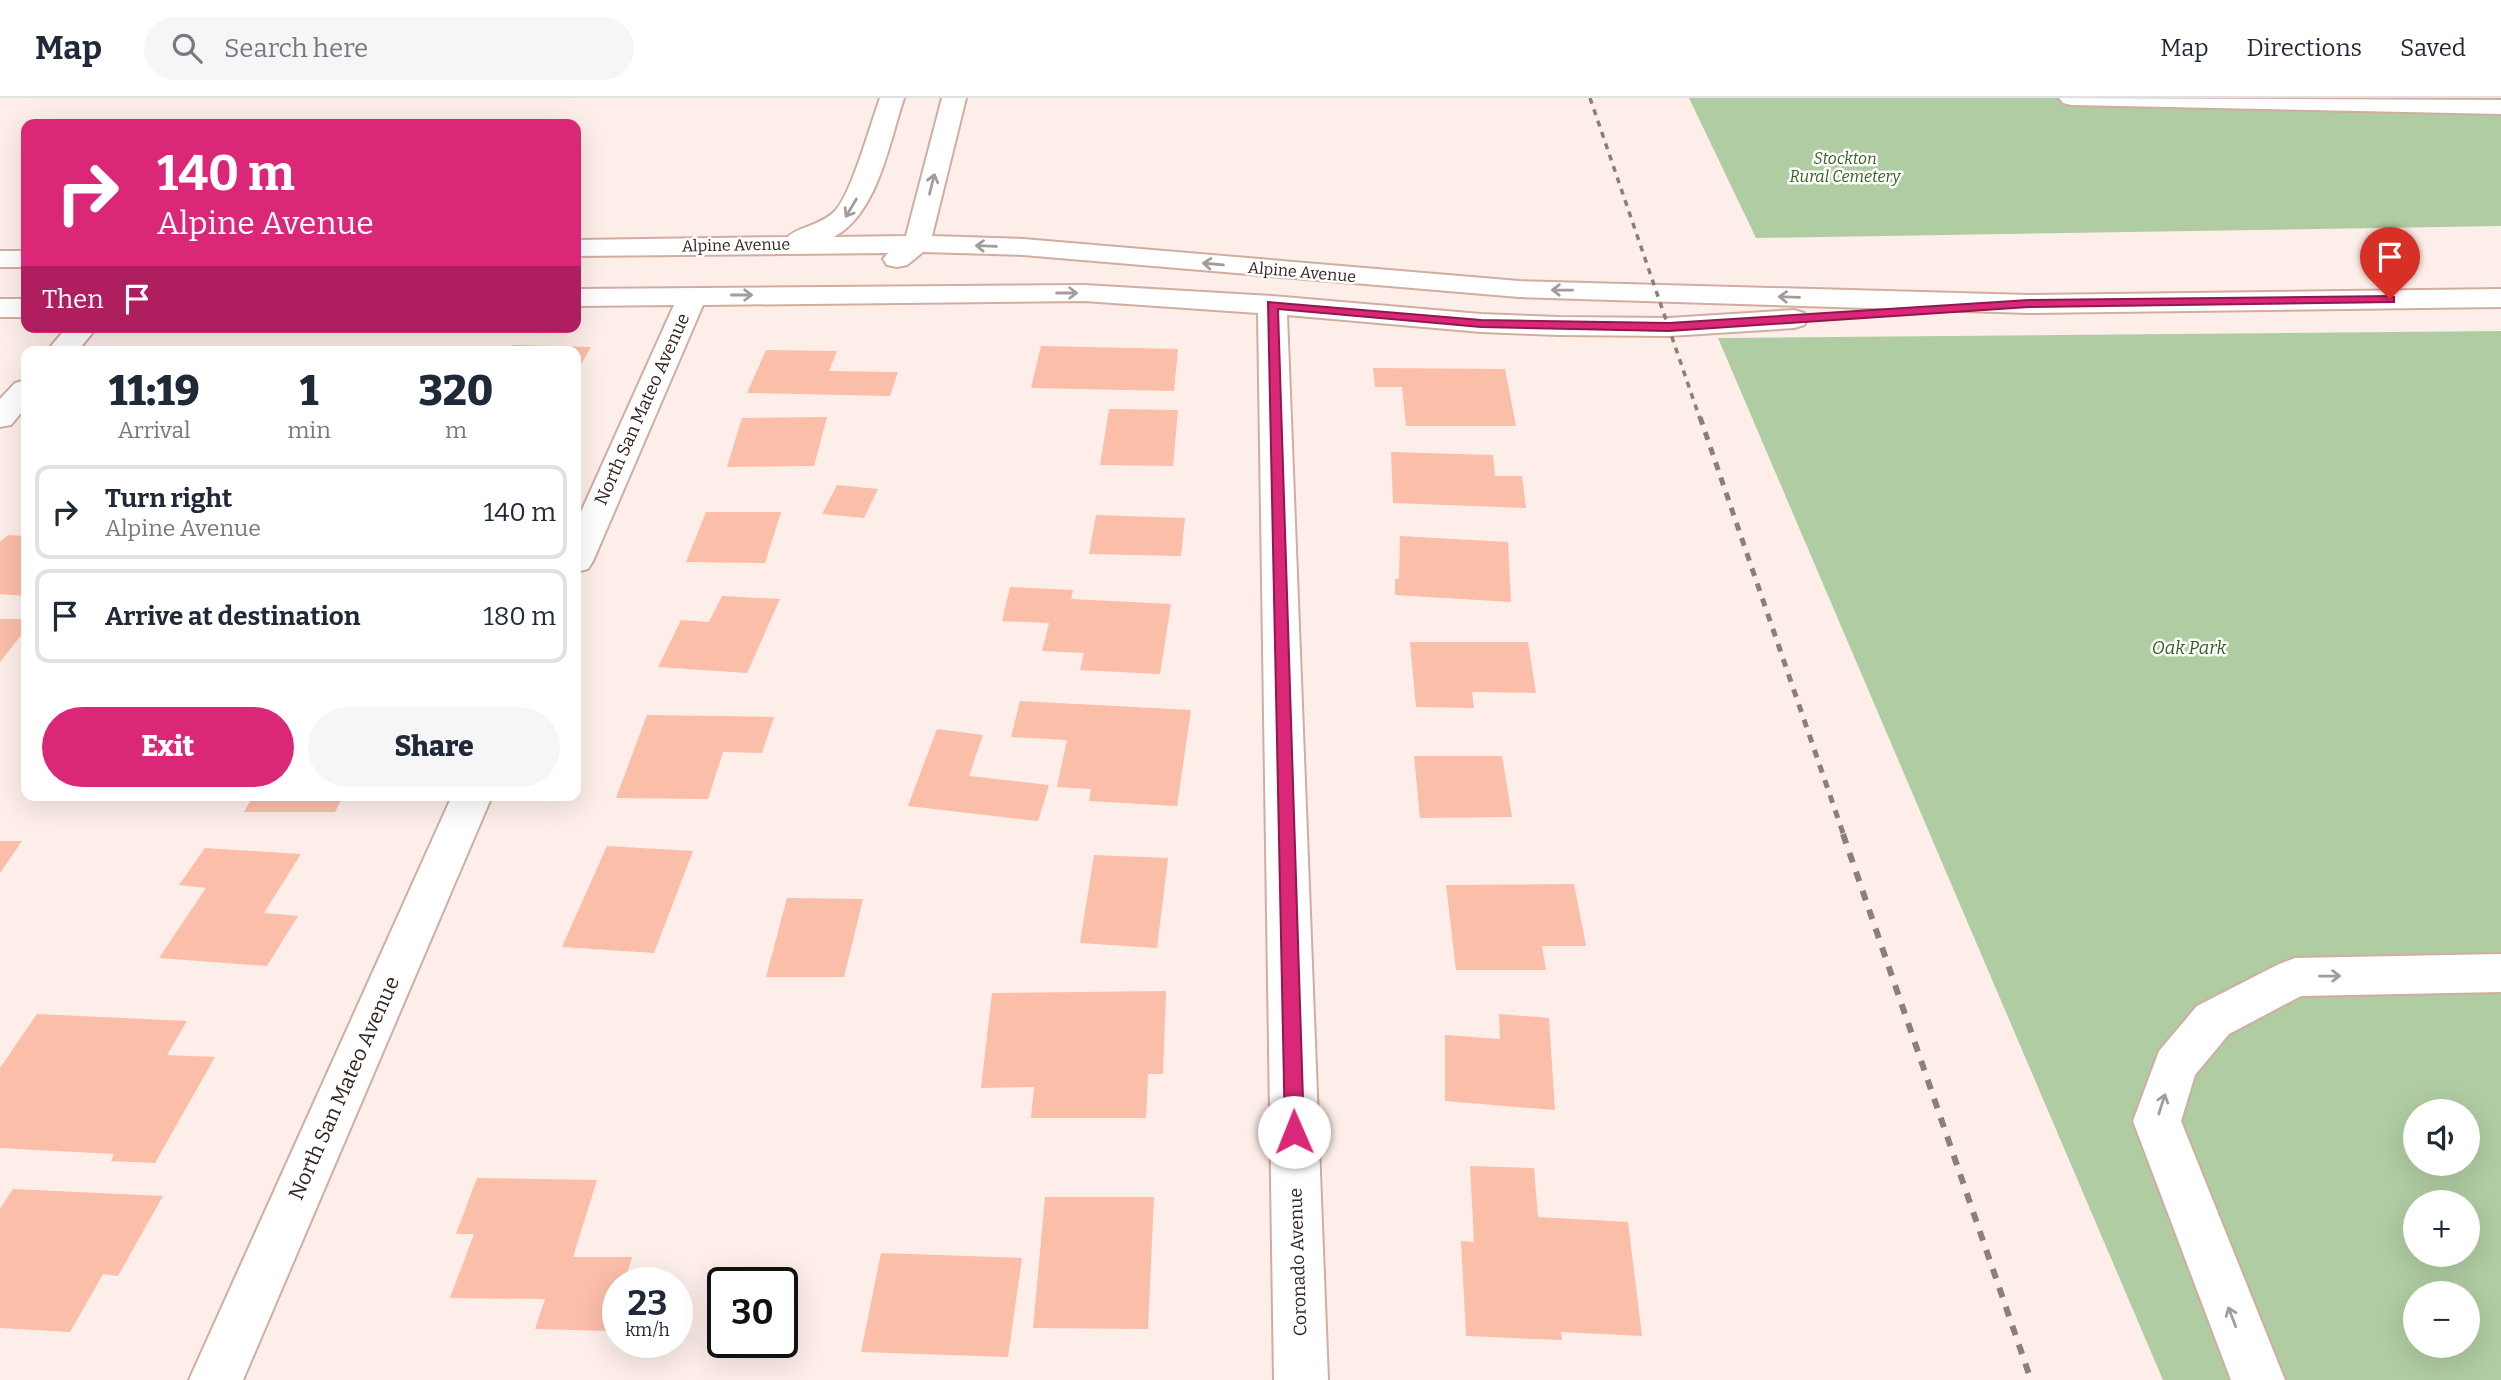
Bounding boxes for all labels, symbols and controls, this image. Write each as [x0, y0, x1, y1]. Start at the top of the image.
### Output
search box [144, 17, 634, 80]
text: Map [35, 28, 102, 68]
icon: search [168, 29, 206, 67]
text: Search here [224, 33, 368, 64]
text: Map [2160, 34, 2209, 62]
text: Directions [2247, 34, 2362, 62]
text: Saved [2400, 34, 2466, 62]
text: 140 m [157, 144, 295, 203]
icon: right [42, 147, 133, 238]
park label: Stockton Rural Cemetery [1790, 149, 1901, 186]
one-way arrow [926, 174, 939, 196]
one-way arrow [844, 197, 858, 217]
text: Alpine Avenue [157, 204, 374, 242]
pin [2360, 227, 2420, 299]
street label: Alpine Avenue [682, 235, 790, 255]
icon: arrive [2371, 238, 2409, 276]
one-way arrow [975, 239, 998, 252]
one-way arrow [1202, 257, 1225, 270]
street label: Alpine Avenue [1247, 258, 1357, 286]
icon: arrive [118, 280, 156, 318]
text: Then [42, 284, 104, 315]
one-way arrow [1550, 284, 1573, 297]
one-way arrow [1056, 286, 1079, 300]
one-way arrow [730, 288, 753, 302]
one-way arrow [1778, 290, 1801, 303]
street label: North San Mateo Avenue [590, 310, 694, 508]
text: 11:19 [109, 366, 200, 416]
text: 1 [300, 366, 318, 416]
text: 320 [418, 366, 493, 416]
text: Arrival [118, 416, 191, 444]
text: min [287, 416, 331, 444]
text: m [445, 416, 467, 444]
text: Turn right [105, 483, 232, 514]
icon: right [46, 493, 84, 531]
text: 140 m [484, 497, 556, 528]
text: Alpine Avenue [105, 514, 261, 542]
icon: arrive [46, 597, 84, 635]
text: Arrive at destination [105, 601, 360, 632]
text: 180 m [483, 601, 556, 632]
park label: Oak Park [2152, 637, 2226, 659]
button: Exit [42, 707, 294, 787]
button: Share [308, 707, 560, 787]
one-way arrow [2318, 969, 2341, 983]
street label: North San Mateo Avenue [283, 972, 405, 1204]
one-way arrow [2157, 1094, 2169, 1116]
position arrow [1257, 1095, 1331, 1169]
map controls [2403, 1099, 2480, 1358]
button: sound [2403, 1099, 2480, 1176]
street label: Coronado Avenue [1284, 1187, 1312, 1337]
button: + [2403, 1190, 2480, 1267]
speed limit sign: 30 [707, 1267, 798, 1358]
button: − [2403, 1281, 2480, 1358]
text: 23 [628, 1282, 667, 1324]
one-way arrow [2225, 1306, 2238, 1328]
text: km/h [625, 1319, 670, 1341]

